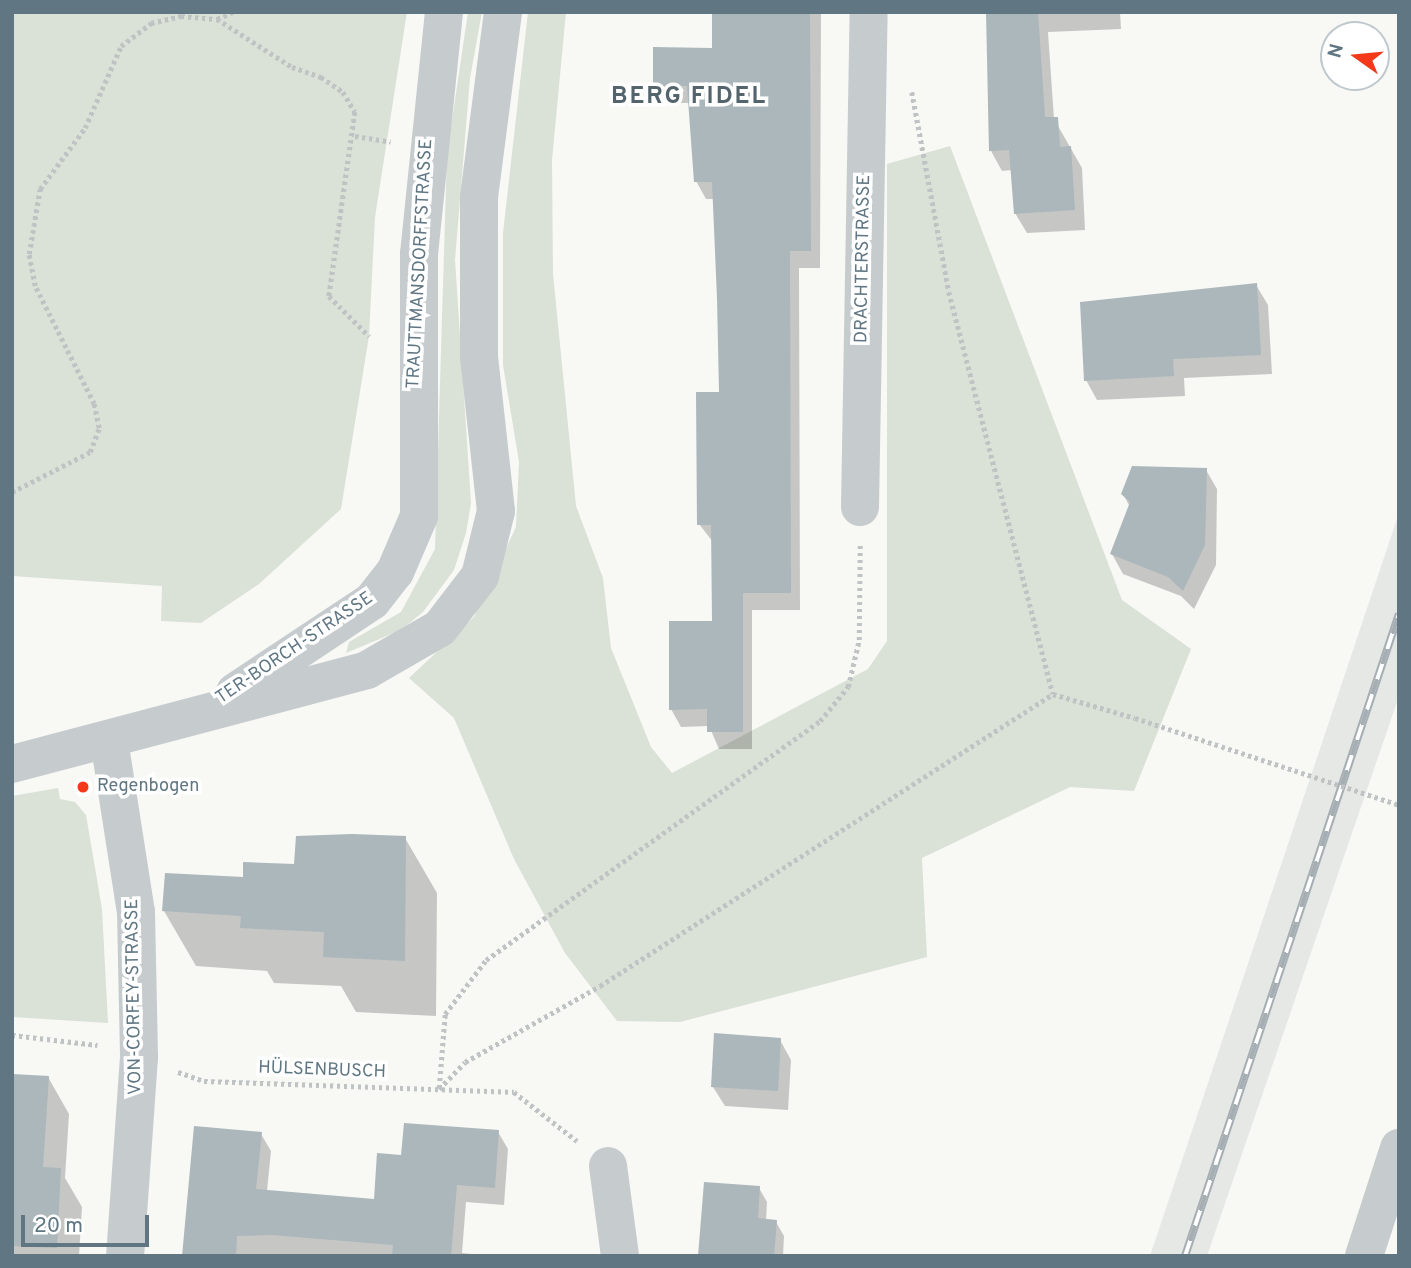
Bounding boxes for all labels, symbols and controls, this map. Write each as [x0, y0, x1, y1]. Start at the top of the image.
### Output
north arrow [1320, 21, 1390, 91]
text: N [1323, 41, 1350, 61]
district label: BERG FIDEL [612, 84, 766, 112]
street label: TRAUTTMANSDORFFSTRASSE [404, 139, 438, 389]
street label: DRACHTERSTRASSE [852, 175, 876, 343]
street label: TER-BORCH-STRASSE [212, 588, 378, 710]
place label: Regenbogen [97, 776, 199, 798]
marker: Regenbogen [75, 779, 91, 795]
street label: VON-CORFEY-STRASSE [122, 899, 148, 1095]
street label: HÜLSENBUSCH [258, 1058, 386, 1084]
scale bar [24, 1202, 152, 1246]
text: 20 m [34, 1213, 83, 1240]

